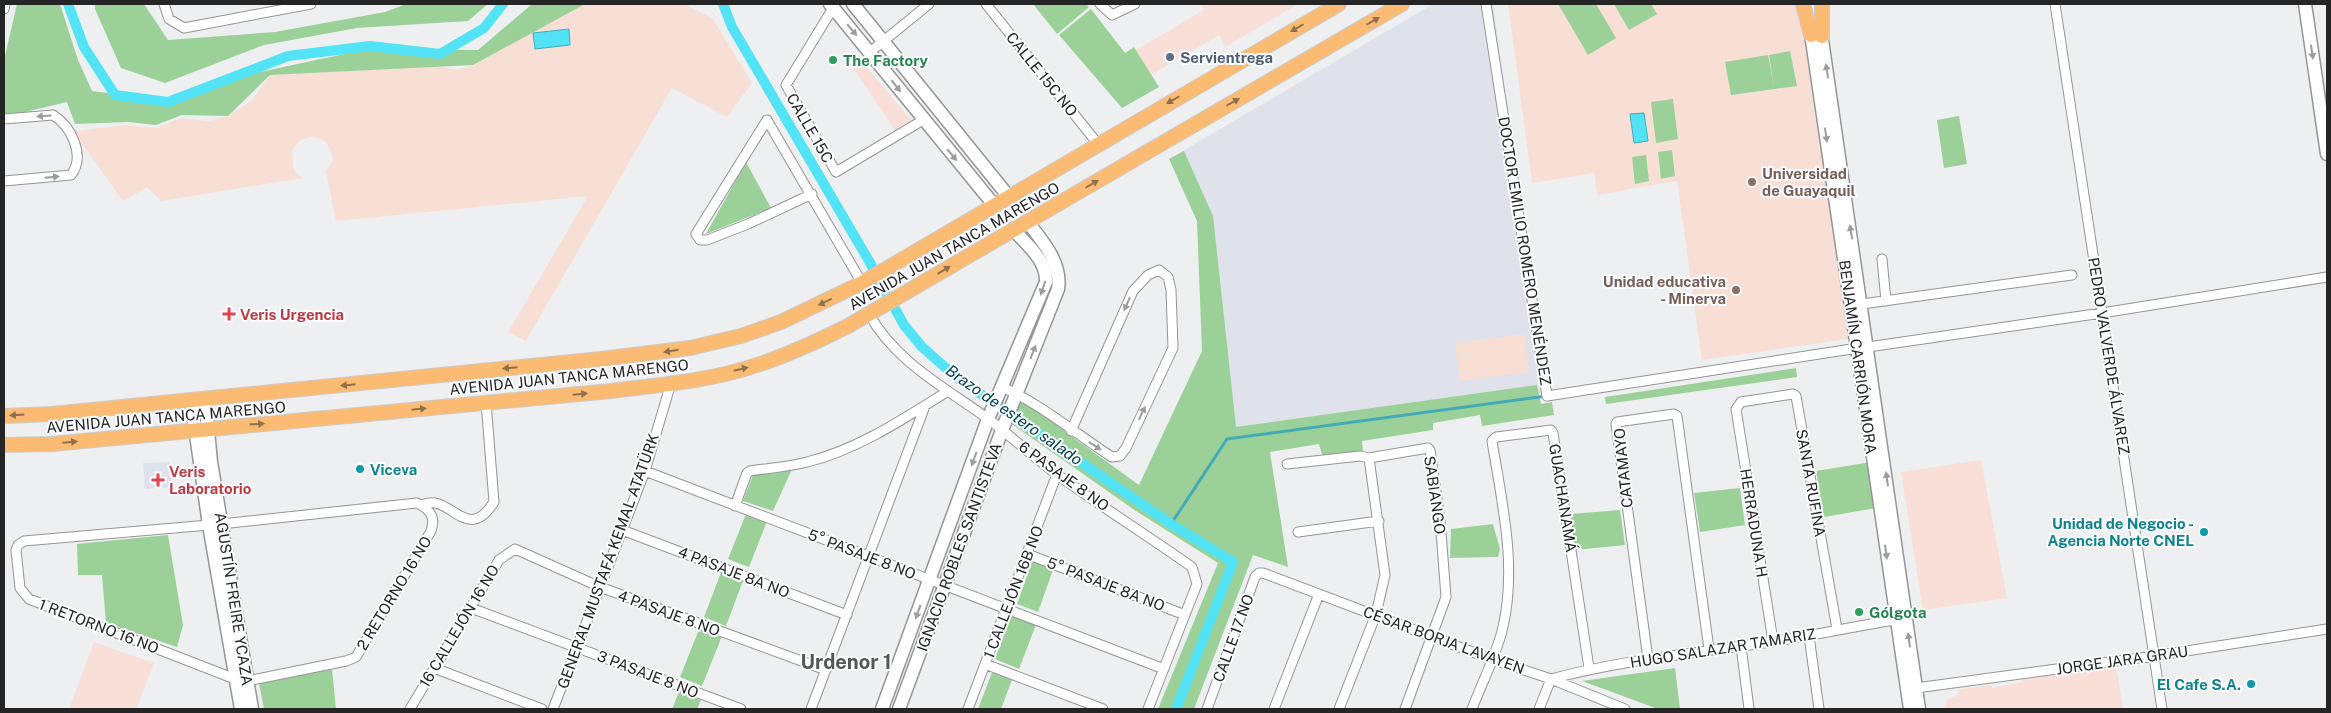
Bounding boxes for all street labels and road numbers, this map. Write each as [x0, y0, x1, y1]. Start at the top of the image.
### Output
street label: CALLE 15C NO [1003, 29, 1081, 119]
street label: CALLE 15C [783, 90, 837, 166]
street label: DOCTOR EMILIO ROMERO MENÉNDEZ [1495, 115, 1555, 387]
street label: AVENIDA JUAN TANCA MARENGO [846, 179, 1062, 313]
street label: PEDRO VALVERDE ÁLVAREZ [2085, 256, 2133, 456]
street label: BENJAMÍN CARRIÓN MORA [1836, 259, 1881, 455]
street label: AVENIDA JUAN TANCA MARENGO [449, 356, 689, 398]
street label: AVENIDA JUAN TANCA MARENGO [45, 398, 287, 436]
street label: CATAMAYO [1610, 427, 1636, 509]
street label: SANTA RUFINA [1793, 428, 1829, 539]
street label: GENERAL MUSTAFÁ KEMAL ATATÜRK [553, 431, 662, 691]
street label: 6 PASAJE 8 NO [1016, 438, 1112, 514]
street label: IGNACIO ROBLES SANTISTEVA [913, 440, 1005, 654]
street label: GUACHANAMÁ [1546, 443, 1580, 554]
street label: SABIANGO [1421, 455, 1449, 535]
street label: HERRADUNA H [1737, 467, 1771, 579]
street label: AGUSTÍN FREIRE YCAZA [212, 511, 256, 687]
street label: 1 CALLEJÓN 16B NO [979, 523, 1046, 661]
street label: 5° PASAJE 8 NO [806, 526, 918, 582]
street label: 2 RETORNO 16 NO [353, 533, 435, 653]
street label: 4 PASAJE 8A NO [676, 543, 792, 601]
street label: 5° PASAJE 8A NO [1045, 554, 1167, 614]
street label: 16 CALLEJÓN 16 NO [415, 561, 502, 690]
street label: 4 PASAJE 8 NO [616, 587, 722, 639]
street label: CALLE 17 NO [1209, 592, 1257, 684]
street label: 1 RETORNO 16 NO [37, 595, 161, 657]
street label: CÉSAR BORJA LAVAYEN [1361, 603, 1527, 677]
street label: HUGO SALAZAR TAMARIZ [1629, 625, 1817, 671]
street label: JORGE JARA GRAU [2055, 642, 2189, 678]
street label: 3 PASAJE 8 NO [595, 647, 701, 701]

